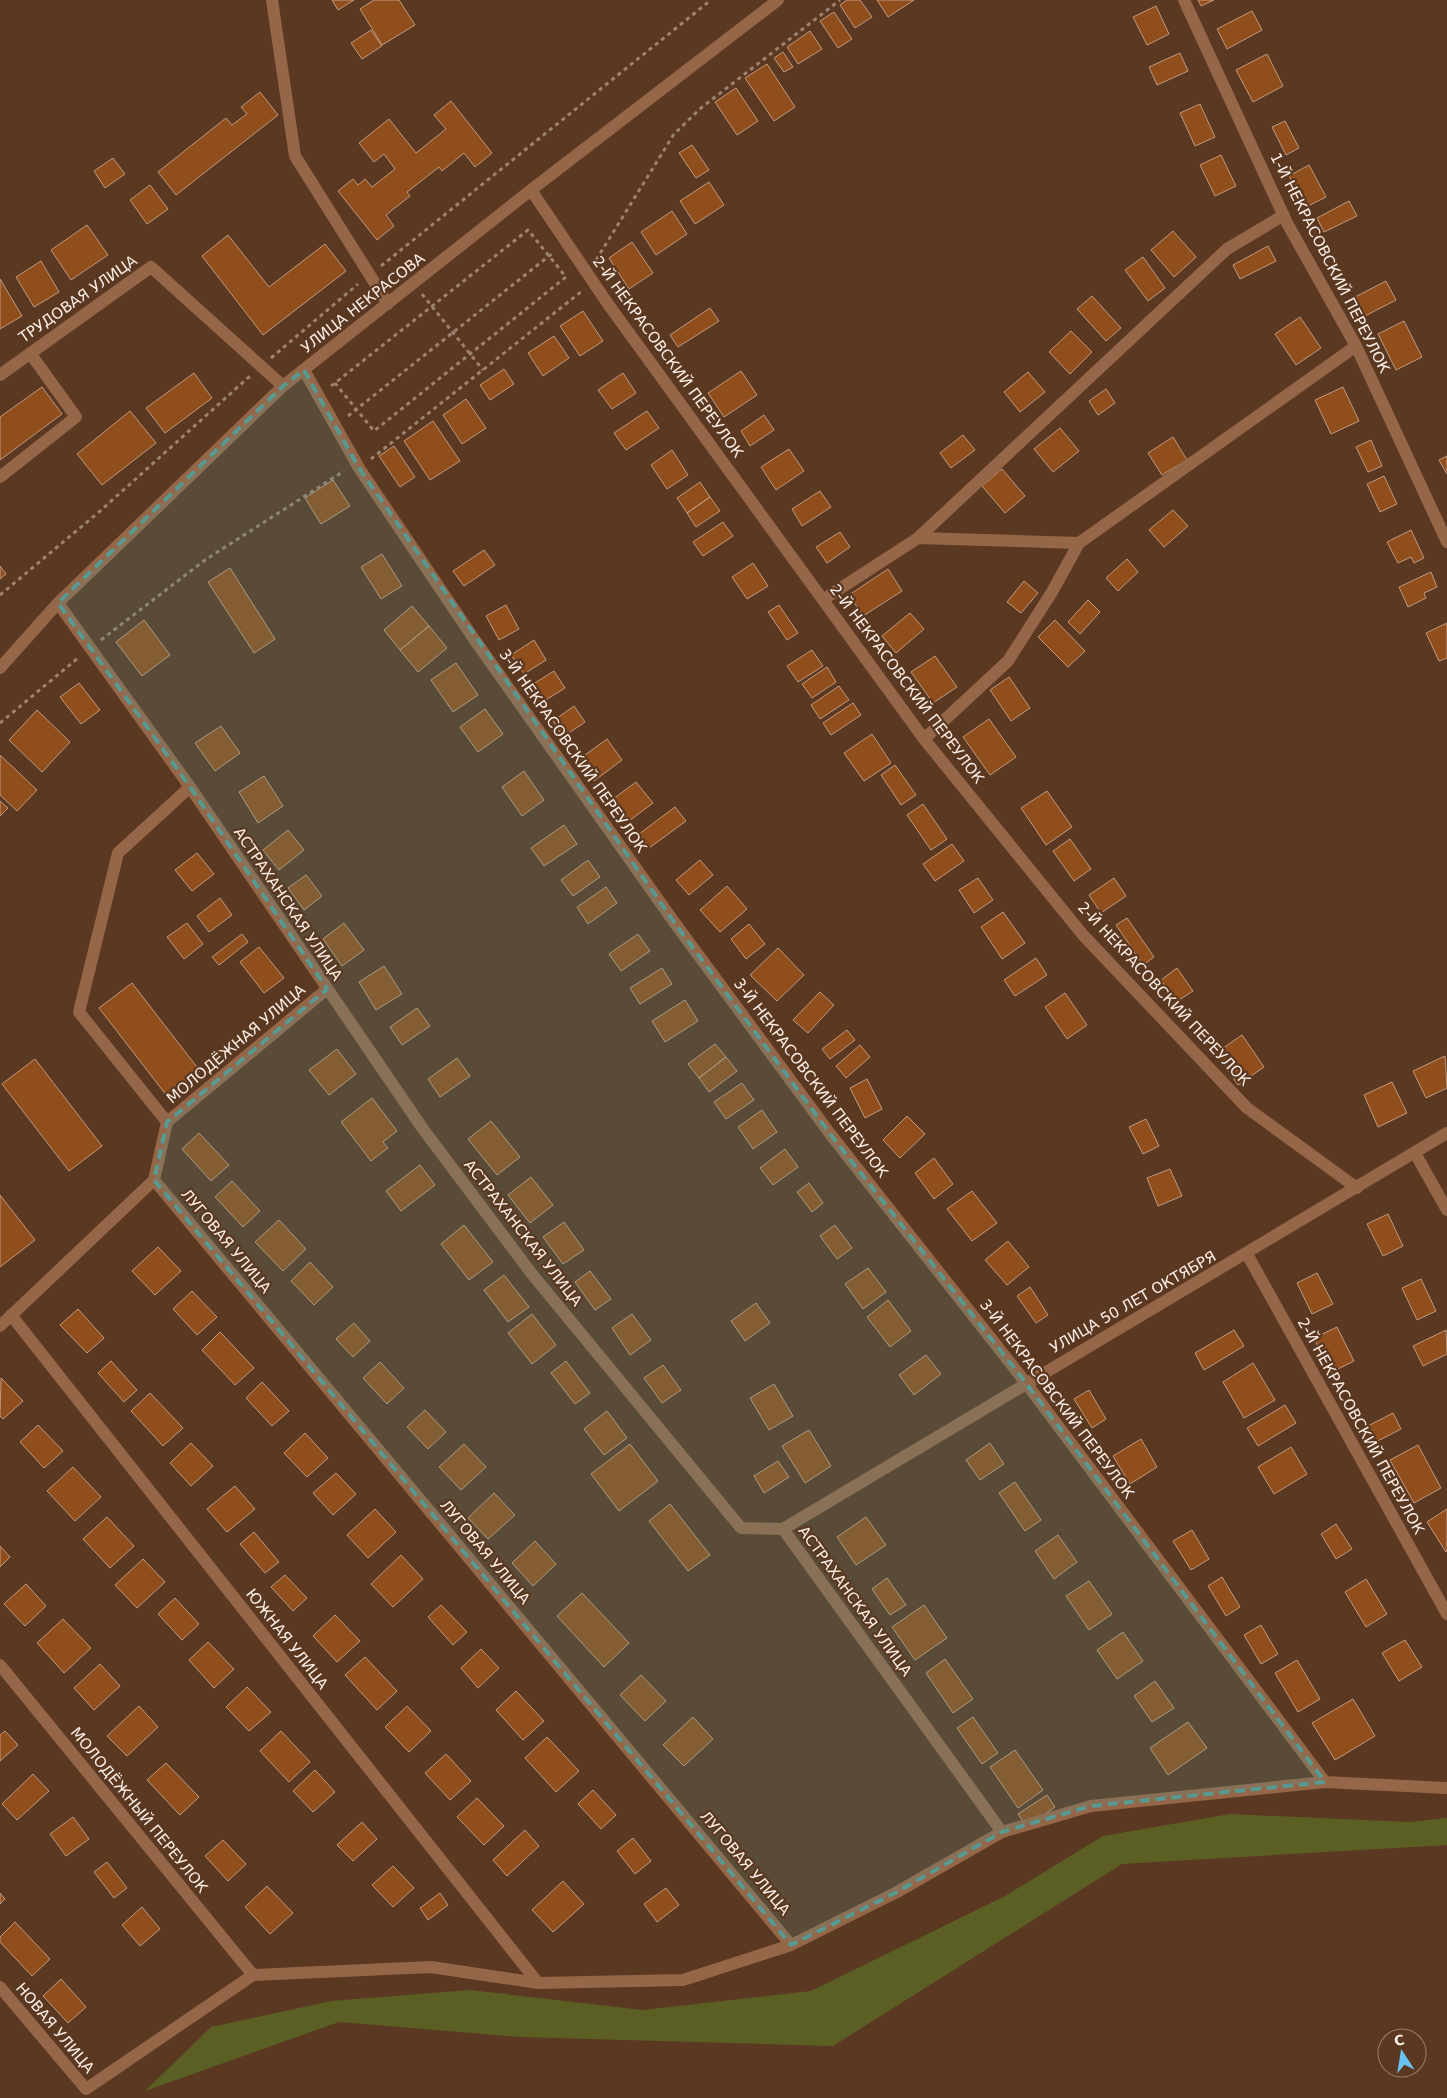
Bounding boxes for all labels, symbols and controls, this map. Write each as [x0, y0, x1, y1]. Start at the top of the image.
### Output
street label: 1-Й НЕКРАСОВСКИЙ ПЕРЕУЛОК [1266, 149, 1395, 376]
street label: УЛИЦА НЕКРАСОВА [298, 249, 429, 357]
street label: ТРУДОВАЯ УЛИЦА [15, 251, 141, 347]
street label: 2-Й НЕКРАСОВСКИЙ ПЕРЕУЛОК [589, 252, 748, 462]
street label: 2-Й НЕКРАСОВСКИЙ ПЕРЕУЛОК [826, 580, 989, 787]
street label: 3-Й НЕКРАСОВСКИЙ ПЕРЕУЛОК [495, 645, 652, 857]
street label: АСТРАХАНСКАЯ УЛИЦА [230, 824, 347, 985]
street label: 2-Й НЕКРАСОВСКИЙ ПЕРЕУЛОК [1074, 898, 1255, 1090]
street label: 3-Й НЕКРАСОВСКИЙ ПЕРЕУЛОК [730, 974, 893, 1181]
street label: МОЛОДЁЖНАЯ УЛИЦА [162, 979, 310, 1107]
street label: АСТРАХАНСКАЯ УЛИЦА [460, 1156, 586, 1310]
street label: ЛУГОВАЯ УЛИЦА [177, 1185, 275, 1297]
street label: УЛИЦА 50 ЛЕТ ОКТЯБРЯ [1047, 1247, 1219, 1357]
street label: 3-Й НЕКРАСОВСКИЙ ПЕРЕУЛОК [976, 1295, 1139, 1502]
street label: 2-Й НЕКРАСОВСКИЙ ПЕРЕУЛОК [1294, 1314, 1429, 1538]
street label: ЛУГОВАЯ УЛИЦА [436, 1496, 534, 1608]
street label: АСТРАХАНСКАЯ УЛИЦА [794, 1522, 916, 1680]
street label: ЮЖНАЯ УЛИЦА [242, 1585, 332, 1693]
street label: МОЛОДЁЖНЫЙ ПЕРЕУЛОК [67, 1723, 212, 1897]
street label: ЛУГОВАЯ УЛИЦА [696, 1807, 794, 1919]
street label: НОВАЯ УЛИЦА [12, 1979, 98, 2077]
north arrow [1377, 2028, 1427, 2078]
text: С [1393, 2031, 1406, 2049]

